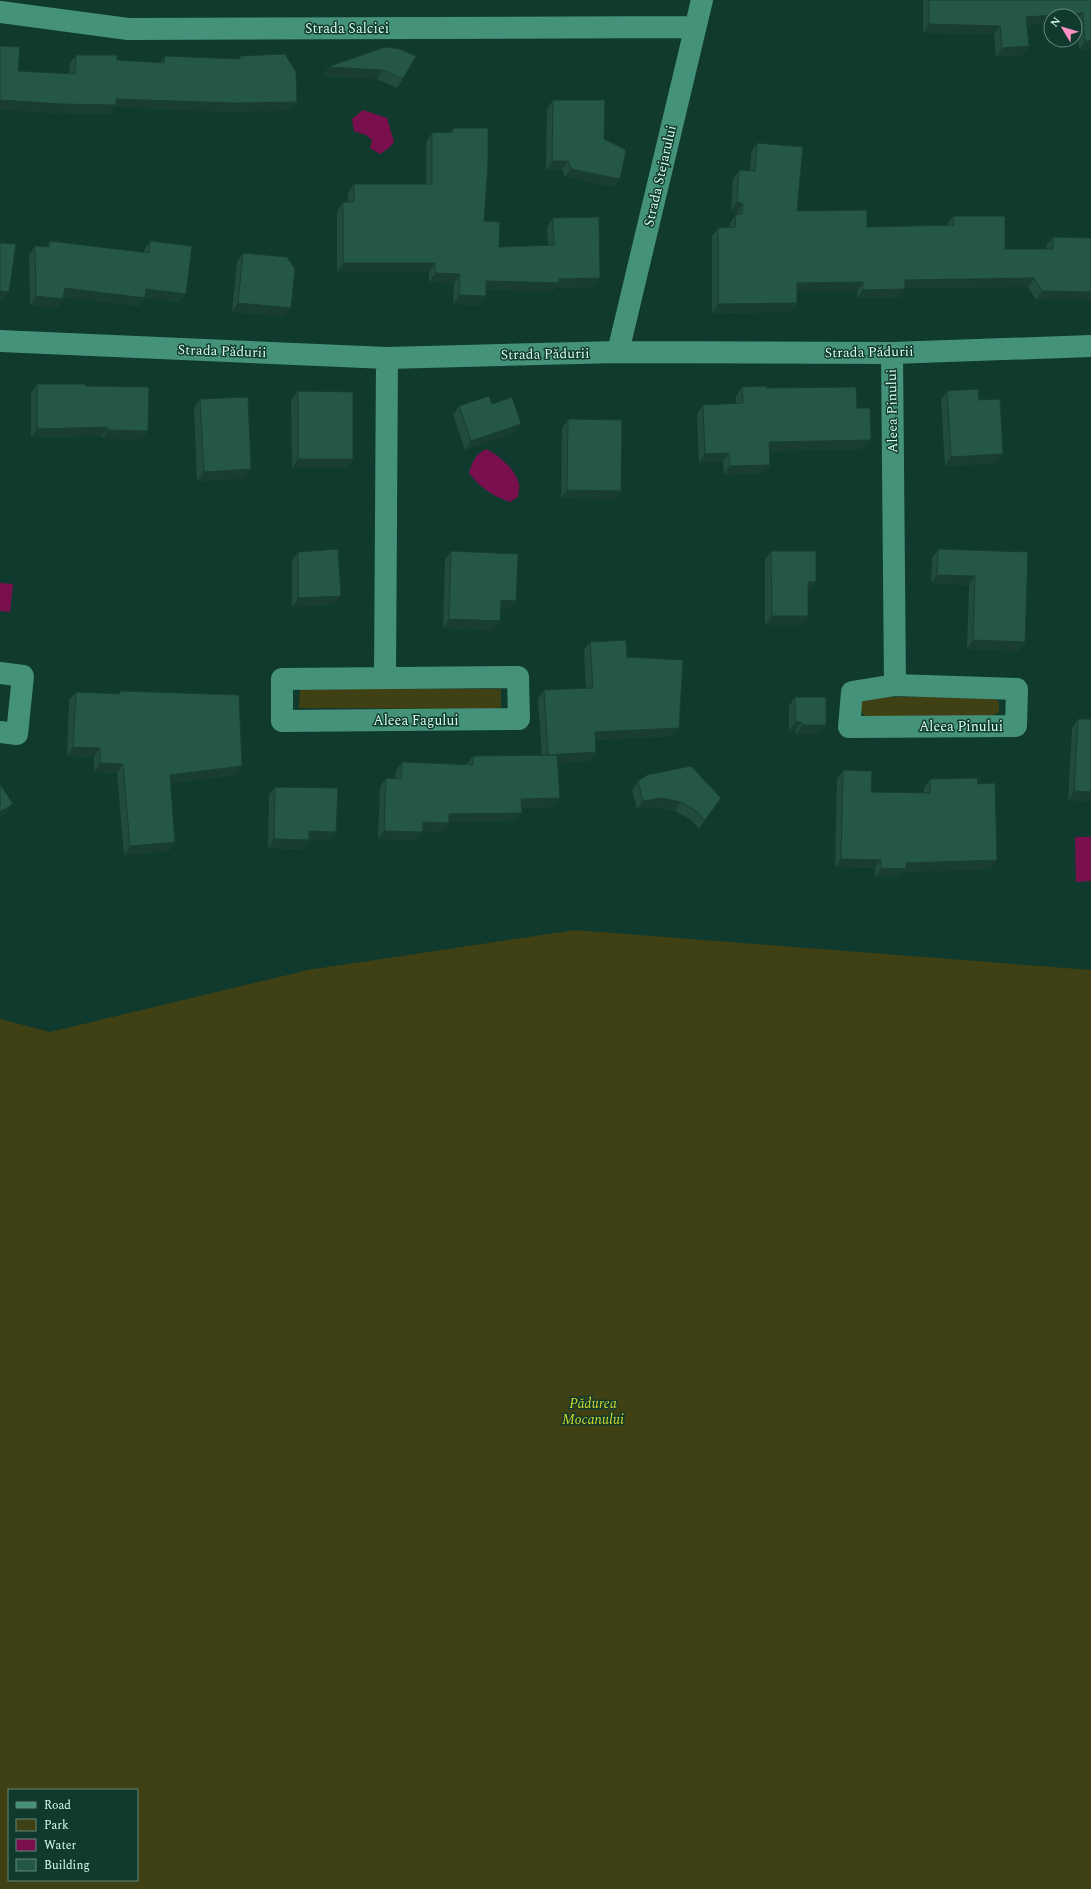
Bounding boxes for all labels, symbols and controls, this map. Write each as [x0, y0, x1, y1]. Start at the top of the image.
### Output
north arrow [1043, 8, 1083, 48]
text: N [1046, 13, 1065, 31]
street label: Strada Salciei [305, 18, 389, 39]
street label: Strada Stejarului [638, 123, 682, 229]
street label: Strada Pădurii [177, 339, 267, 363]
street label: Strada Pădurii [824, 341, 914, 363]
street label: Strada Pădurii [500, 343, 590, 365]
street label: Aleea Pinului [881, 369, 903, 453]
street label: Aleea Fagului [373, 710, 459, 731]
street label: Aleea Pinului [919, 716, 1003, 737]
park label: Pădurea Mocanului [562, 1393, 624, 1430]
legend [8, 1789, 138, 1881]
text: Road [44, 1796, 71, 1815]
text: Park [44, 1816, 69, 1835]
text: Water [44, 1836, 76, 1855]
text: Building [44, 1856, 90, 1875]

